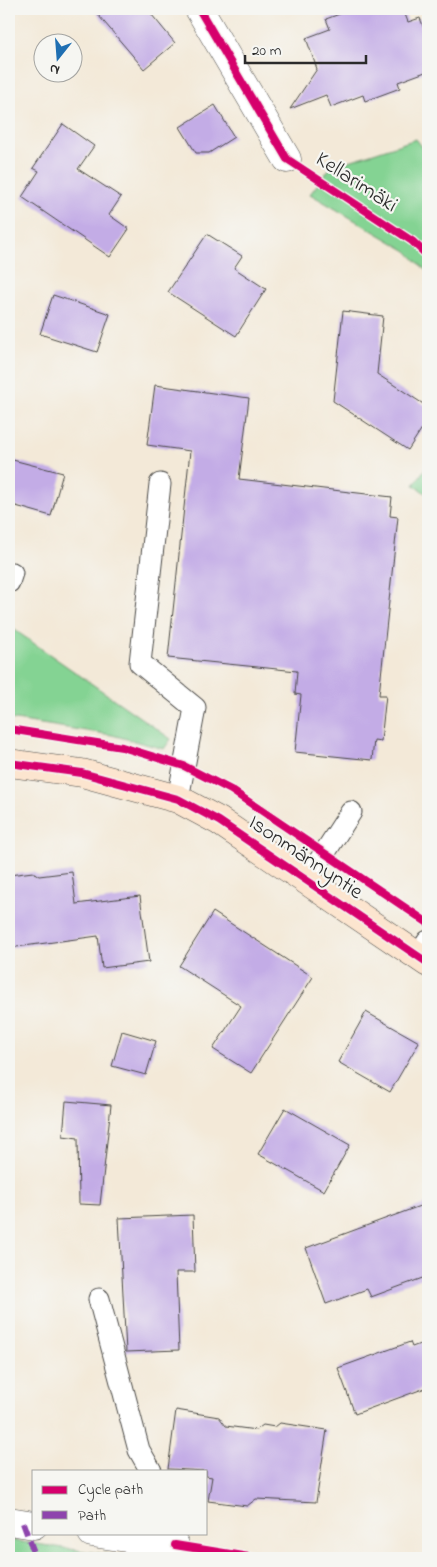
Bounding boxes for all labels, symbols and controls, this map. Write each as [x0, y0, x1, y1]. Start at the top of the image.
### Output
north arrow [32, 32, 82, 82]
scale bar [245, 32, 366, 64]
text: 20 m [252, 40, 282, 62]
text: N [47, 58, 62, 80]
street label: Kellarimäki [309, 144, 403, 222]
street label: Isonmännyntie [240, 808, 369, 909]
legend [32, 1470, 208, 1534]
text: Cycle path [78, 1479, 143, 1502]
text: Path [78, 1505, 106, 1527]

